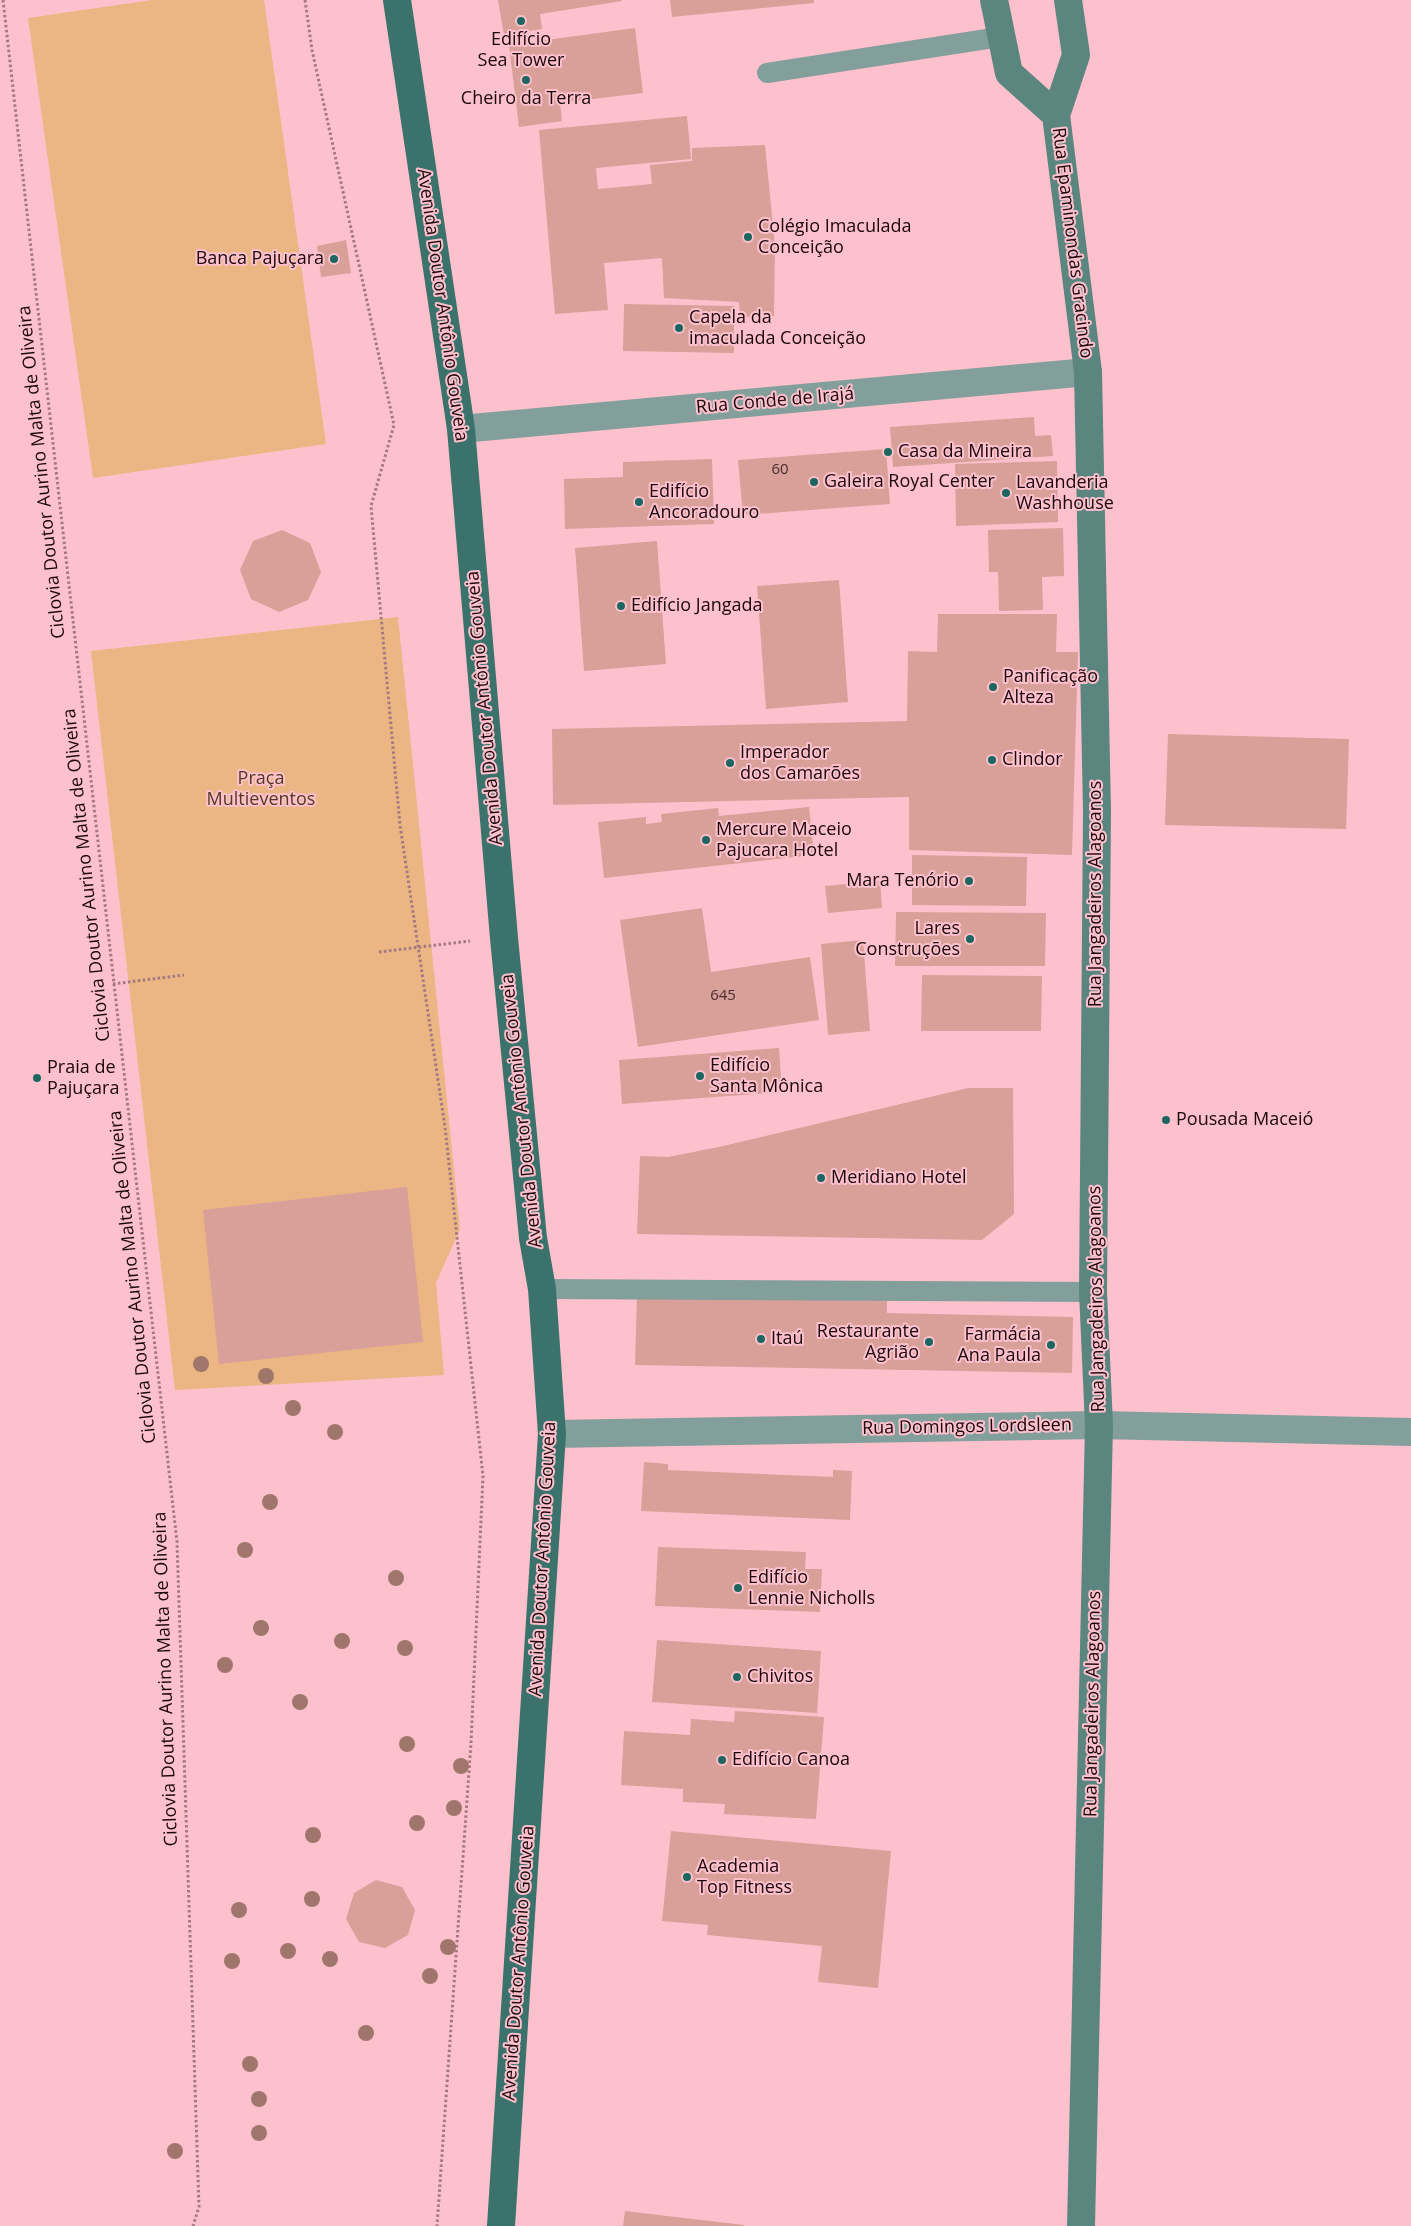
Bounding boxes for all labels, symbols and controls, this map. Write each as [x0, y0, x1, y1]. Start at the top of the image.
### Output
marker: Edifício Sea Tower [515, 15, 527, 27]
place label: Edifício Sea Tower [478, 29, 564, 72]
marker: Cheiro da Terra [520, 74, 532, 86]
place label: Cheiro da Terra [461, 88, 591, 110]
street label: Rua Epaminondas Gracindo [1047, 126, 1097, 360]
street label: Avenida Doutor Antônio Gouveia [412, 167, 472, 443]
place label: Colégio Imaculada Conceição [758, 216, 912, 258]
marker: Colégio Imaculada Conceição [742, 231, 754, 243]
place label: Banca Pajuçara [196, 248, 324, 270]
marker: Banca Pajuçara [328, 253, 340, 265]
street label: Ciclovia Doutor Aurino Malta de Oliveira [14, 304, 70, 640]
place label: Capela da imaculada Conceição [689, 307, 866, 350]
marker: Capela da imaculada Conceição [673, 322, 685, 334]
street label: Rua Conde de Irajá [695, 383, 855, 419]
place label: Casa da Mineira [898, 441, 1032, 463]
marker: Casa da Mineira [882, 446, 894, 458]
house number: 60 [771, 461, 789, 479]
place label: Galeira Royal Center [824, 471, 995, 493]
place label: Lavanderia Washhouse [1016, 472, 1114, 514]
marker: Galeira Royal Center [808, 476, 820, 488]
place label: Edifício Ancoradouro [649, 481, 759, 524]
marker: Lavanderia Washhouse [1000, 487, 1012, 499]
marker: Edifício Ancoradouro [633, 496, 645, 508]
street label: Avenida Doutor Antônio Gouveia [462, 570, 508, 846]
place label: Edifício Jangada [631, 595, 762, 617]
marker: Edifício Jangada [615, 600, 627, 612]
place label: Panificação Alteza [1003, 666, 1098, 709]
marker: Panificação Alteza [987, 681, 999, 693]
street label: Ciclovia Doutor Aurino Malta de Oliveira [59, 707, 115, 1043]
place label: Imperador dos Camarões [740, 742, 860, 784]
place label: Clindor [1002, 749, 1063, 771]
marker: Clindor [986, 754, 998, 766]
marker: Imperador dos Camarões [724, 757, 736, 769]
park label: Praça Multieventos [207, 768, 315, 811]
street label: Rua Jangadeiros Alagoanos [1085, 781, 1107, 1007]
place label: Mercure Maceio Pajucara Hotel [716, 819, 852, 862]
marker: Mercure Maceio Pajucara Hotel [700, 834, 712, 846]
place label: Mara Tenório [846, 870, 959, 892]
marker: Mara Tenório [963, 875, 975, 887]
place label: Lares Construções [855, 918, 960, 961]
marker: Lares Construções [964, 933, 976, 945]
street label: Avenida Doutor Antônio Gouveia [497, 973, 547, 1249]
house number: 645 [710, 987, 736, 1005]
place label: Edifício Santa Mônica [710, 1055, 823, 1098]
place label: Praia de Pajuçara [47, 1057, 119, 1100]
marker: Edifício Santa Mônica [694, 1070, 706, 1082]
marker: Praia de Pajuçara [31, 1072, 43, 1084]
street label: Ciclovia Doutor Aurino Malta de Oliveira [105, 1109, 161, 1445]
place label: Pousada Maceió [1176, 1109, 1313, 1131]
marker: Pousada Maceió [1160, 1114, 1172, 1126]
place label: Meridiano Hotel [831, 1167, 966, 1189]
marker: Meridiano Hotel [815, 1172, 827, 1184]
street label: Rua Jangadeiros Alagoanos [1084, 1186, 1110, 1412]
place label: Restaurante Agrião [817, 1321, 919, 1364]
place label: Farmácia Ana Paula [957, 1324, 1041, 1366]
place label: Itaú [771, 1328, 803, 1350]
marker: Itaú [755, 1333, 767, 1345]
marker: Restaurante Agrião [923, 1336, 935, 1348]
marker: Farmácia Ana Paula [1045, 1339, 1057, 1351]
street label: Rua Domingos Lordsleen [862, 1414, 1072, 1440]
street label: Avenida Doutor Antônio Gouveia [525, 1421, 561, 1697]
street label: Ciclovia Doutor Aurino Malta de Oliveira [149, 1511, 183, 1847]
place label: Edifício Lennie Nicholls [748, 1567, 875, 1610]
marker: Edifício Lennie Nicholls [732, 1582, 744, 1594]
street label: Rua Jangadeiros Alagoanos [1080, 1591, 1106, 1817]
place label: Chivitos [747, 1666, 813, 1688]
marker: Chivitos [731, 1671, 743, 1683]
place label: Edifício Canoa [732, 1749, 850, 1771]
marker: Edifício Canoa [716, 1754, 728, 1766]
street label: Avenida Doutor Antônio Gouveia [499, 1825, 539, 2101]
place label: Academia Top Fitness [697, 1856, 792, 1898]
marker: Academia Top Fitness [681, 1871, 693, 1883]

